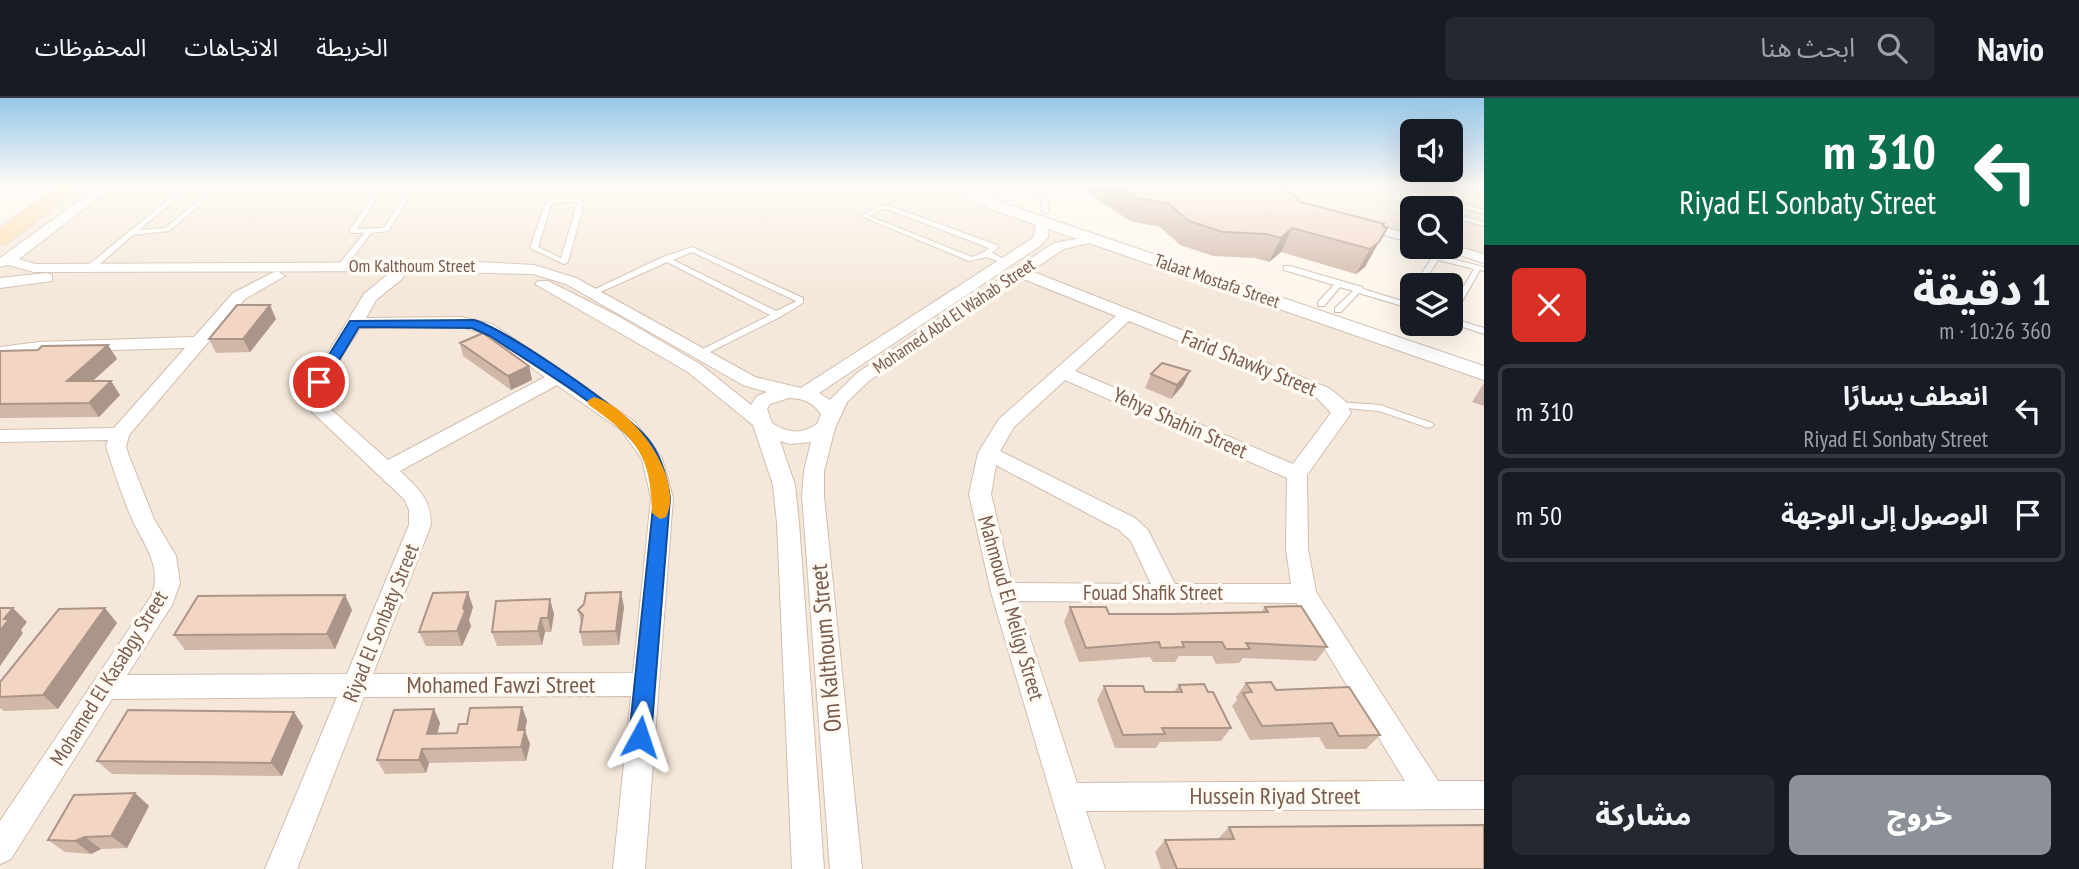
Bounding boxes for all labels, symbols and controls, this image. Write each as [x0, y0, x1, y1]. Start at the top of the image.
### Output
search box [1445, 17, 1935, 80]
text: Navio [1977, 27, 2044, 70]
icon: search [1873, 29, 1911, 67]
text: ابحث هنا [1760, 31, 1855, 64]
text: المحفوظات [35, 32, 146, 63]
text: الاتجاهات [184, 32, 278, 63]
text: الخريطة [316, 32, 388, 63]
map controls [1400, 119, 1463, 336]
button: sound [1400, 119, 1463, 182]
text: 310 m [1823, 119, 1936, 183]
icon: left [1960, 126, 2051, 217]
text: Riyad El Sonbaty Street [1679, 181, 1936, 223]
button: search [1400, 196, 1463, 259]
street label: Talaat Mostafa Street [1151, 248, 1283, 313]
street label: Mohamed Abd El Wahab Street [868, 253, 1039, 378]
street label: Om Kalthoum Street [349, 254, 475, 277]
text: 1 دقيقة [1913, 262, 2051, 317]
button: close [1512, 268, 1586, 342]
button: layers [1400, 273, 1463, 336]
text: 360 m · 10:26 [1939, 316, 2051, 345]
street label: Farid Shawky Street [1178, 323, 1321, 402]
pin [289, 352, 349, 412]
icon: arrive [300, 363, 338, 401]
text: انعطف يسارًا [1843, 379, 1988, 412]
street label: Yehya Shahin Street [1109, 381, 1252, 464]
icon: left [2009, 392, 2047, 430]
text: 310 m [1516, 395, 1574, 428]
text: Riyad El Sonbaty Street [1803, 424, 1988, 453]
icon: arrive [2009, 496, 2047, 534]
text: الوصول إلى الوجهة [1781, 498, 1988, 531]
text: 50 m [1516, 499, 1562, 532]
street label: Mahmoud El Meligy Street [972, 513, 1051, 703]
street label: Riyad El Sonbaty Street [336, 539, 425, 706]
street label: Om Kalthoum Street [803, 562, 848, 733]
street label: Fouad Shafik Street [1083, 579, 1223, 606]
street label: Mohamed El Kasabgy Street [44, 585, 174, 770]
street label: Mohamed Fawzi Street [407, 669, 596, 700]
position arrow [603, 700, 677, 774]
button: مشاركة [1512, 775, 1775, 855]
button: خروج [1789, 775, 2051, 855]
street label: Hussein Riyad Street [1190, 780, 1361, 811]

